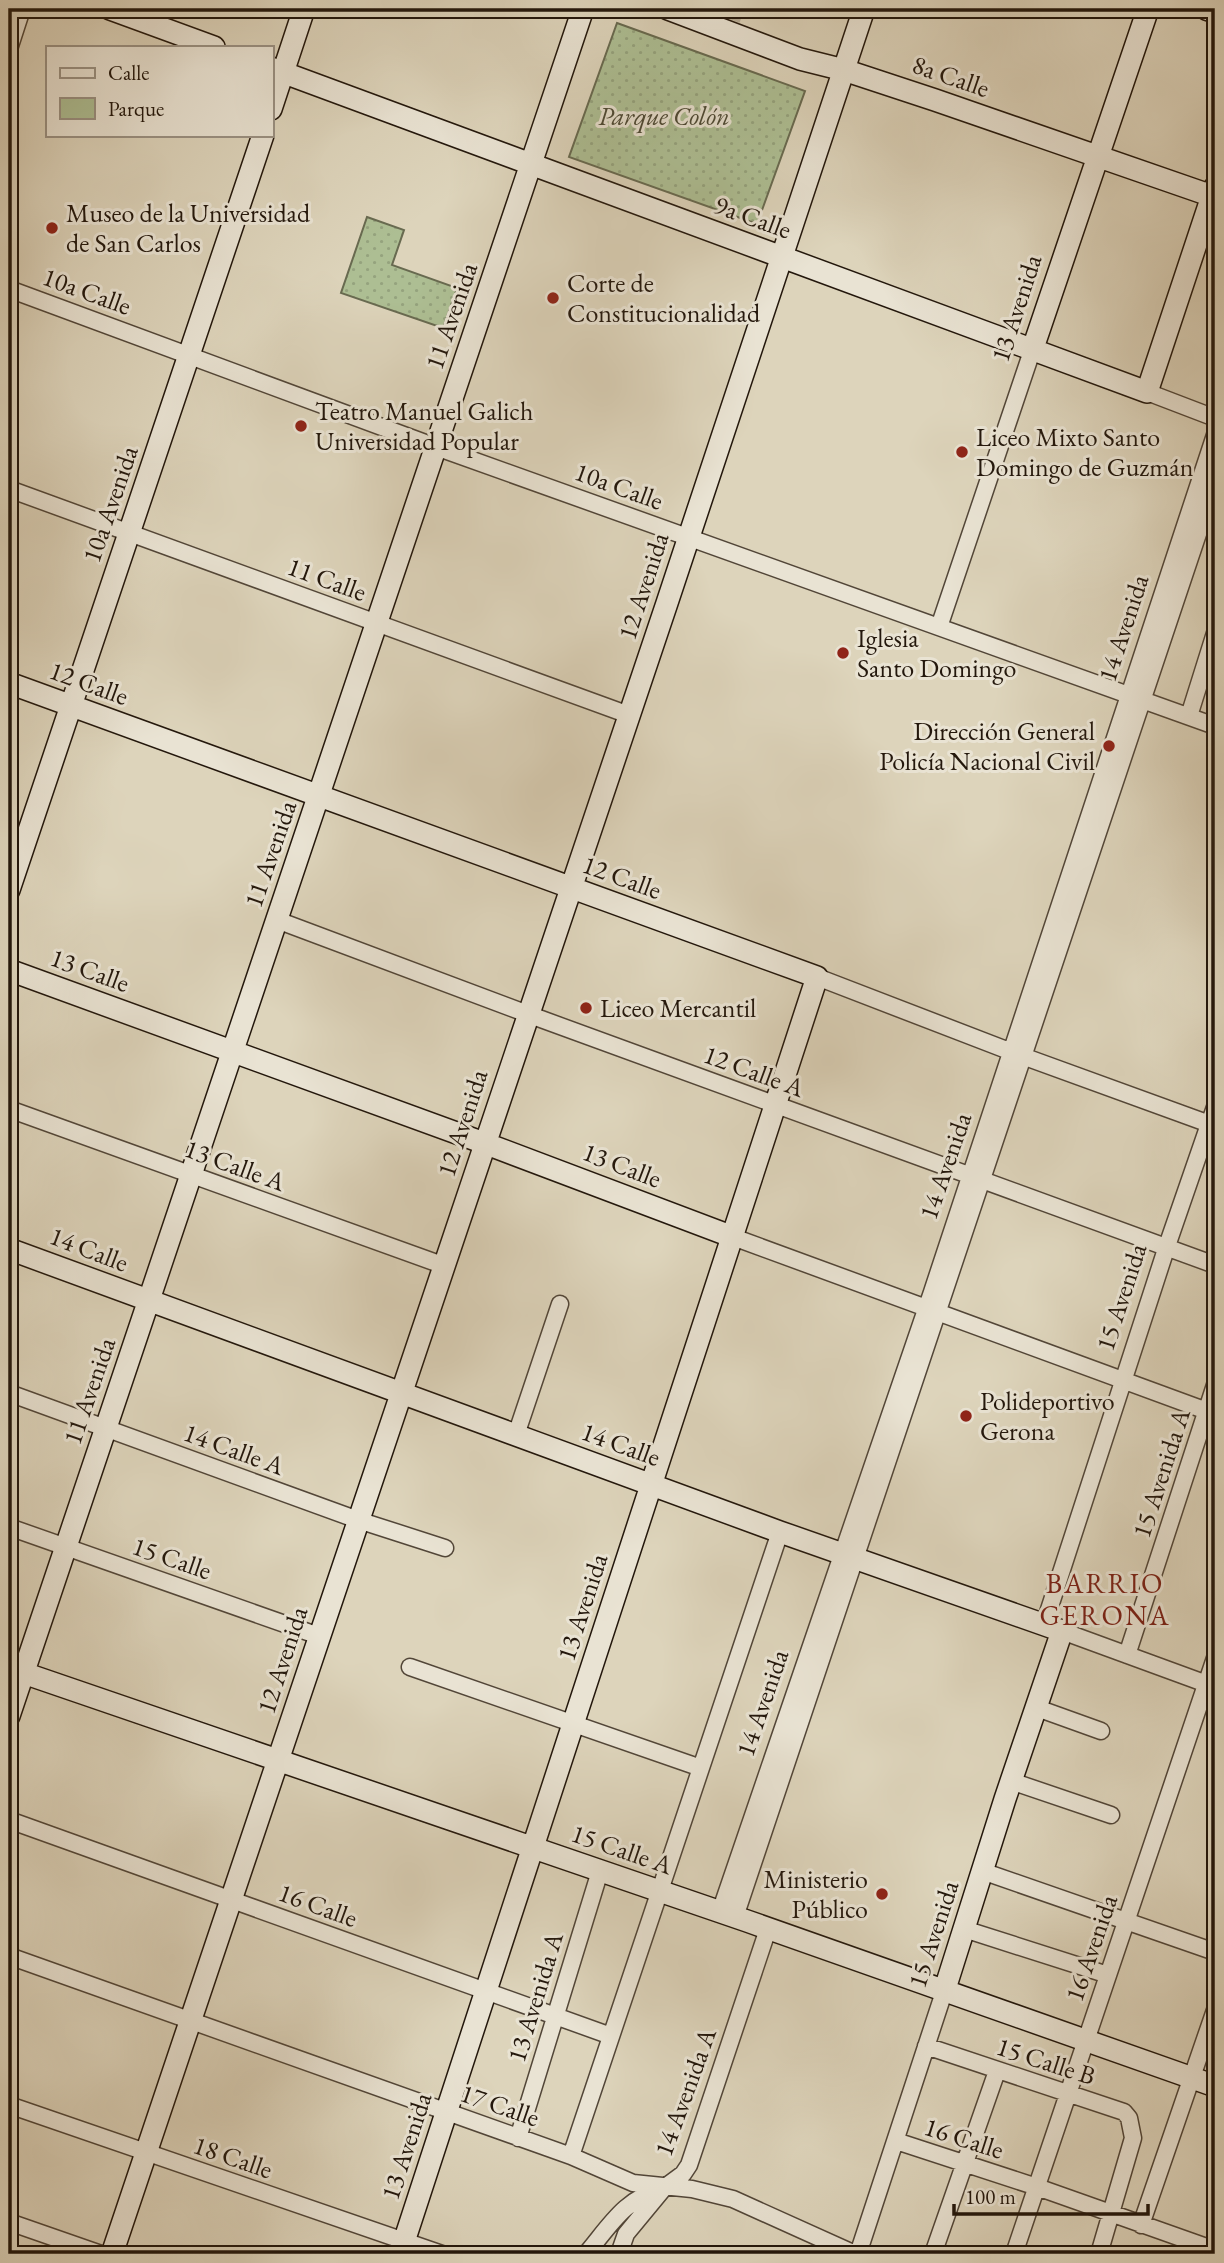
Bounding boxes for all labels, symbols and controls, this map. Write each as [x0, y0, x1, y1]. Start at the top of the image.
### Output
legend [46, 46, 273, 136]
street label: 8a Calle [908, 47, 994, 105]
text: Calle [108, 59, 150, 86]
text: Parque [108, 95, 164, 122]
park label: Parque Colón [598, 99, 730, 134]
street label: 9a Calle [710, 187, 796, 247]
place label: Museo de la Universidad de San Carlos [66, 196, 311, 260]
marker: Museo de la Universidad de San Carlos [44, 220, 60, 236]
street label: 13 Avenida [983, 249, 1049, 366]
street label: 11 Avenida [417, 257, 485, 374]
street label: 10a Calle [38, 259, 136, 323]
place label: Corte de Constitucionalidad [567, 266, 761, 330]
marker: Corte de Constitucionalidad [545, 290, 561, 306]
place label: Teatro Manuel Galich Universidad Popular [315, 394, 533, 458]
marker: Teatro Manuel Galich Universidad Popular [293, 418, 309, 434]
place label: Liceo Mixto Santo Domingo de Guzmán [976, 420, 1194, 484]
street label: 10a Avenida [74, 441, 146, 567]
marker: Liceo Mixto Santo Domingo de Guzmán [954, 444, 970, 460]
street label: 10a Calle [570, 454, 668, 518]
street label: 12 Avenida [610, 527, 676, 644]
street label: 11 Calle [283, 549, 371, 609]
street label: 14 Avenida [1090, 569, 1156, 686]
place label: Iglesia Santo Domingo [857, 621, 1016, 685]
marker: Iglesia Santo Domingo [835, 645, 851, 661]
street label: 12 Calle [45, 653, 133, 713]
place label: Dirección General Policía Nacional Civil [879, 714, 1095, 778]
marker: Dirección General Policía Nacional Civil [1101, 738, 1117, 754]
street label: 11 Avenida [236, 795, 304, 912]
street label: 12 Calle [578, 847, 666, 907]
street label: 13 Calle [46, 940, 134, 1000]
place label: Liceo Mercantil [600, 991, 756, 1025]
marker: Liceo Mercantil [578, 1000, 594, 1016]
street label: 12 Calle A [699, 1037, 810, 1105]
street label: 12 Avenida [429, 1064, 495, 1181]
street label: 14 Avenida [911, 1107, 979, 1224]
street label: 13 Calle A [180, 1131, 291, 1199]
street label: 13 Calle [578, 1135, 666, 1195]
street label: 14 Calle [45, 1219, 133, 1279]
street label: 15 Avenida [1088, 1238, 1154, 1355]
street label: 11 Avenida [55, 1332, 123, 1449]
place label: Polideportivo Gerona [980, 1384, 1115, 1448]
street label: 15 Avenida A [1124, 1403, 1198, 1542]
marker: Polideportivo Gerona [958, 1408, 974, 1424]
street label: 14 Calle [577, 1414, 665, 1474]
street label: 14 Calle A [179, 1415, 290, 1483]
street label: 15 Calle [128, 1529, 216, 1587]
street label: 13 Avenida [549, 1548, 615, 1665]
district label: BARRIO GERONA [1039, 1565, 1171, 1633]
street label: 12 Avenida [249, 1601, 315, 1718]
street label: 14 Avenida [728, 1644, 796, 1761]
street label: 15 Calle A [567, 1816, 678, 1882]
place label: Ministerio Público [763, 1862, 868, 1926]
street label: 16 Calle [274, 1875, 362, 1935]
street label: 15 Avenida [900, 1875, 966, 1992]
marker: Ministerio Público [874, 1886, 890, 1902]
street label: 16 Avenida [1057, 1889, 1125, 2006]
street label: 13 Avenida A [499, 1927, 571, 2066]
street label: 14 Avenida A [646, 2022, 724, 2161]
street label: 15 Calle B [992, 2029, 1100, 2093]
street label: 17 Calle [456, 2076, 544, 2134]
street label: 13 Avenida [373, 2087, 439, 2204]
street label: 16 Calle [920, 2109, 1008, 2167]
street label: 18 Calle [189, 2128, 277, 2186]
scale bar [954, 2172, 1149, 2216]
text: 100 m [965, 2183, 1016, 2210]

